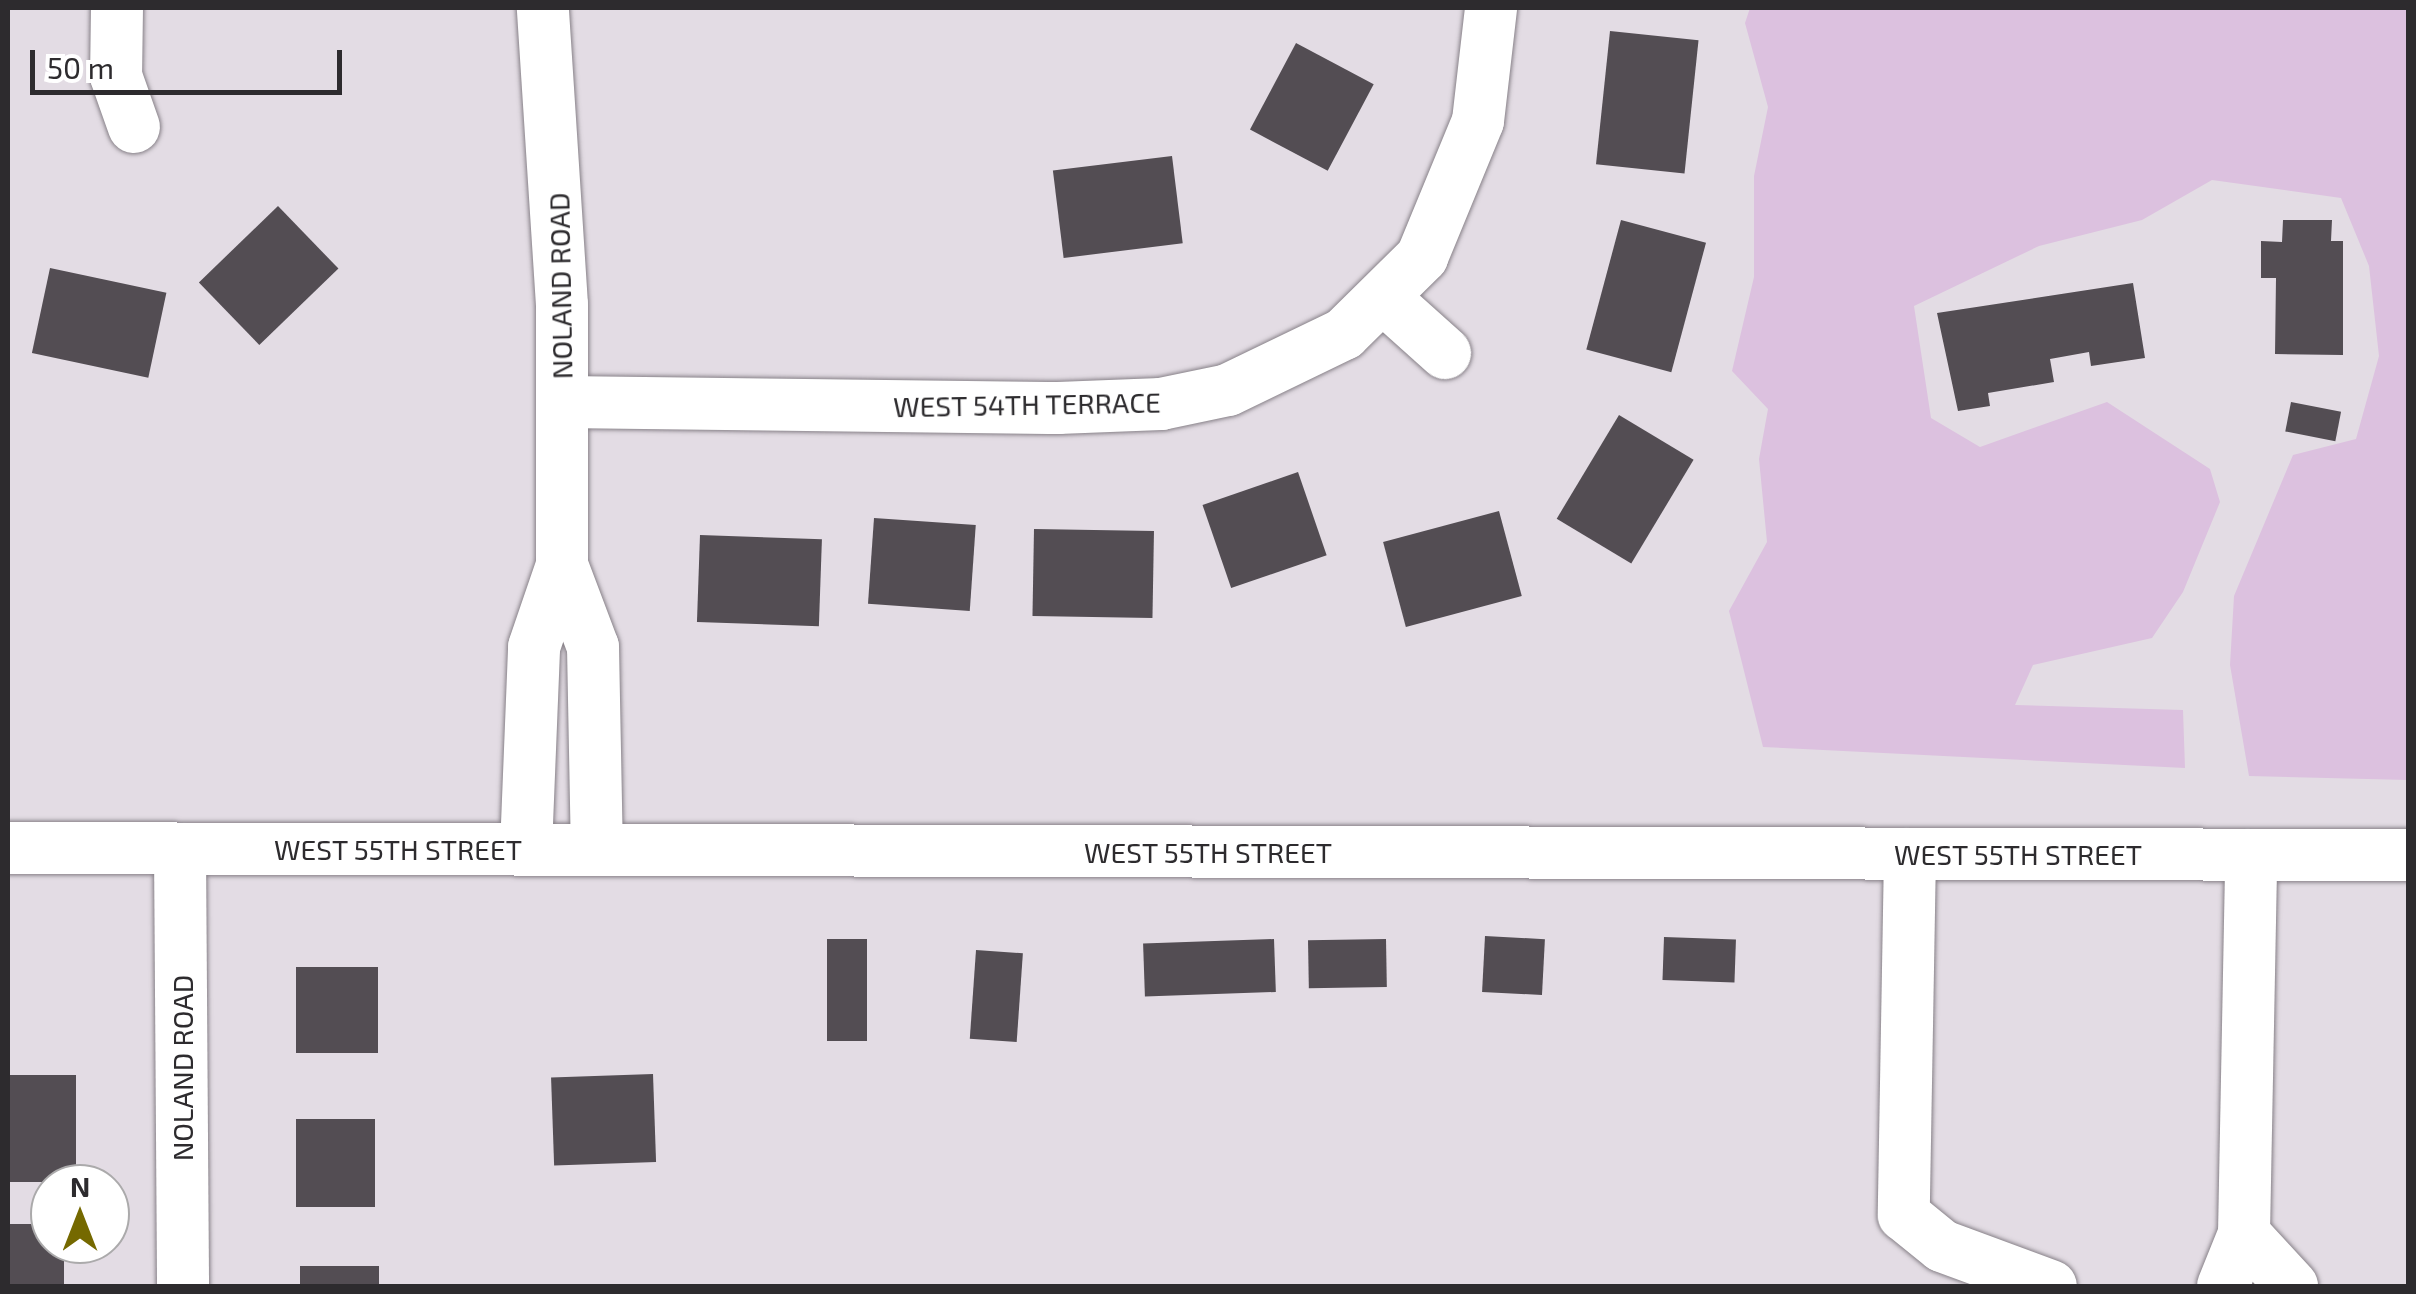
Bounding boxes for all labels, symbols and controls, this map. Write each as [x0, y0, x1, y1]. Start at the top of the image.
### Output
scale bar [35, 30, 348, 92]
text: 50 m [47, 49, 114, 85]
street label: NOLAND ROAD [542, 192, 578, 380]
street label: WEST 54TH TERRACE [892, 385, 1162, 423]
street label: WEST 55TH STREET [274, 832, 522, 866]
street label: WEST 55TH STREET [1084, 835, 1332, 869]
street label: WEST 55TH STREET [1894, 837, 2142, 871]
street label: NOLAND ROAD [165, 975, 199, 1161]
north arrow [30, 1164, 130, 1264]
text: N [70, 1169, 90, 1203]

